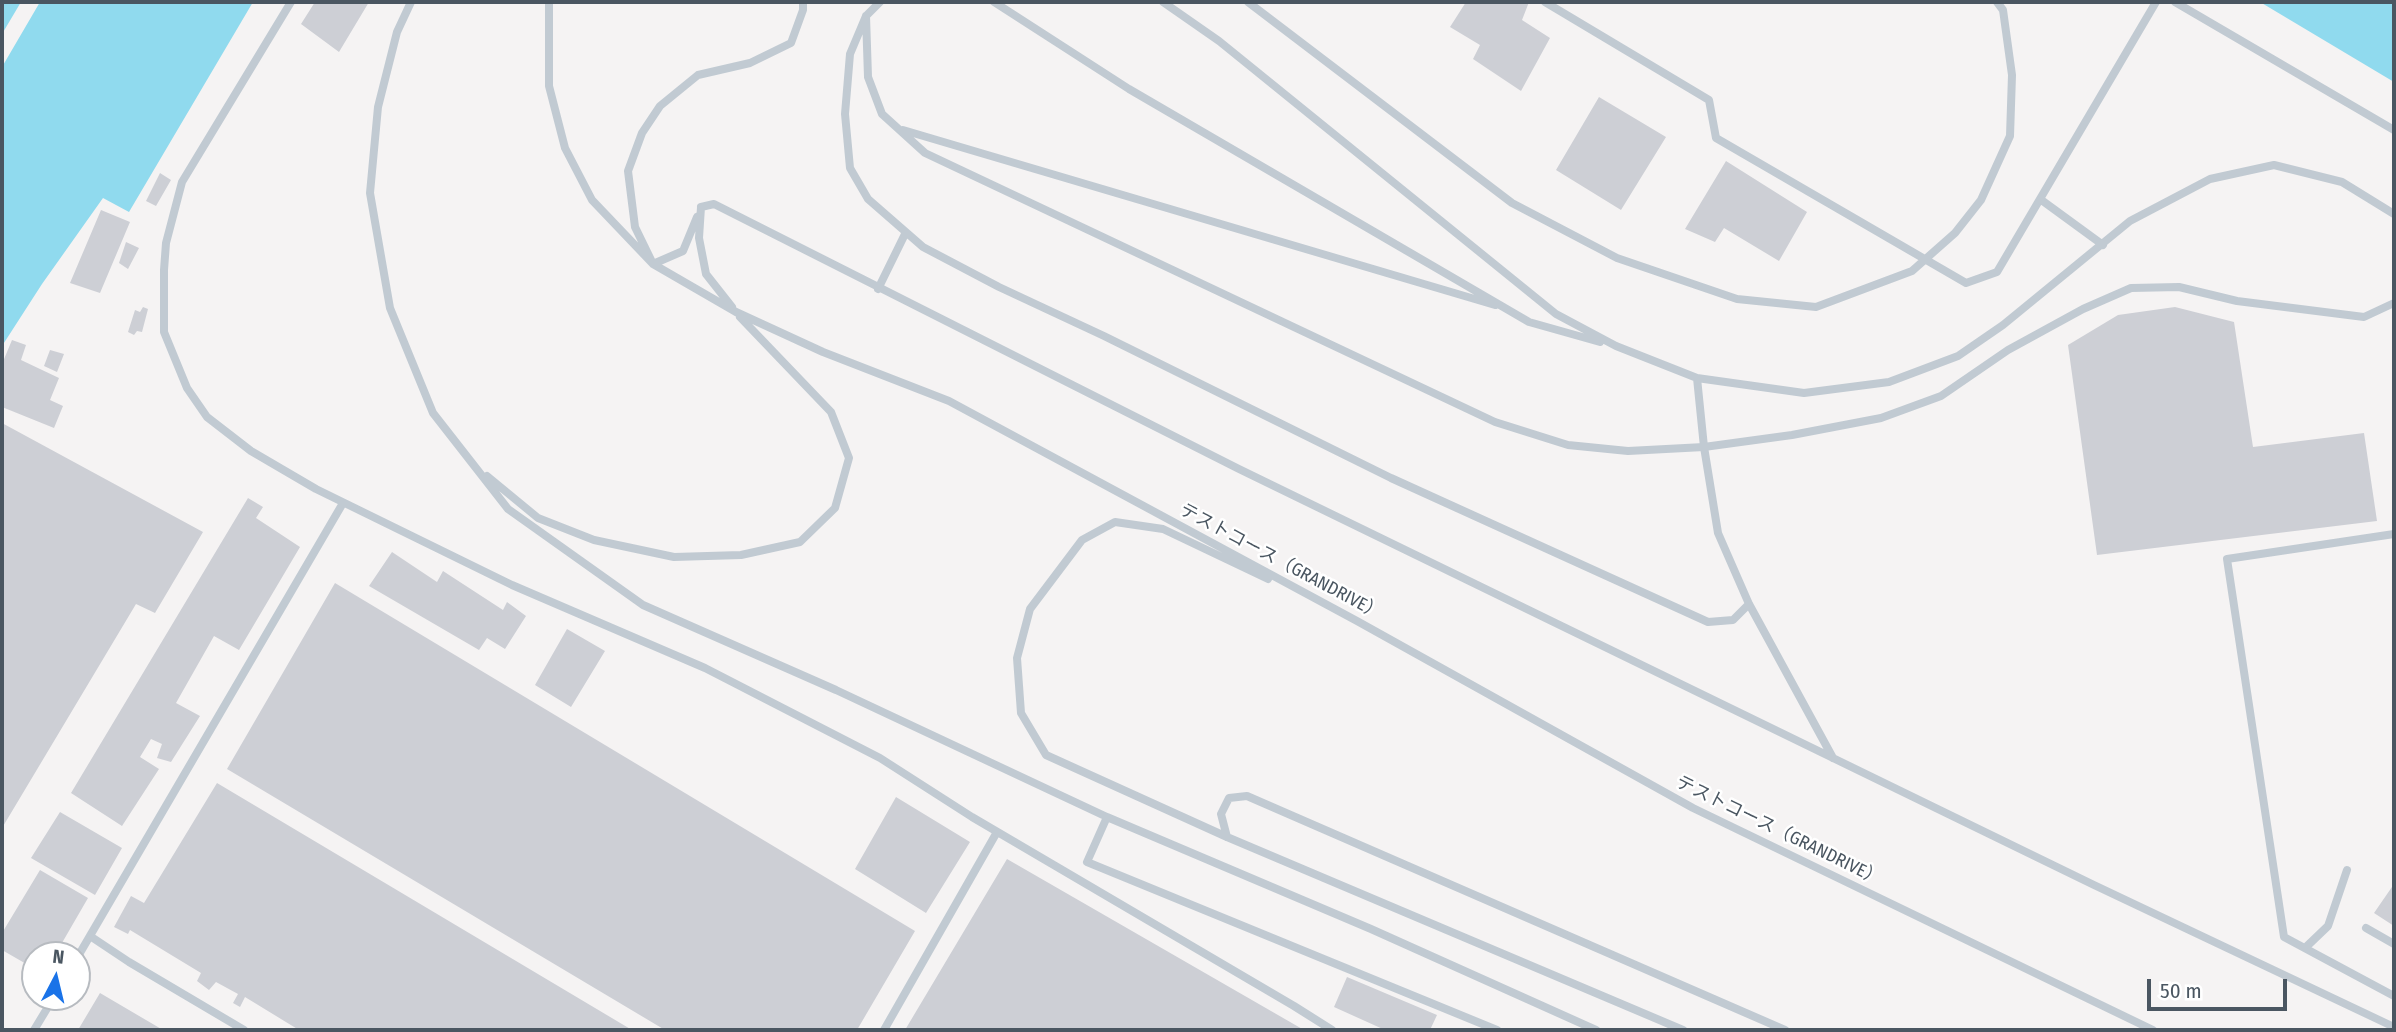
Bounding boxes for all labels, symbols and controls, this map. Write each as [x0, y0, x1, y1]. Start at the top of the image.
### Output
street label: テストコース（GRANDRIVE） [1176, 499, 1386, 625]
street label: テストコース（GRANDRIVE） [1672, 772, 1886, 890]
north arrow [21, 941, 91, 1011]
text: N [51, 945, 65, 969]
scale bar [2151, 965, 2291, 1009]
text: 50 m [2160, 978, 2202, 1004]

